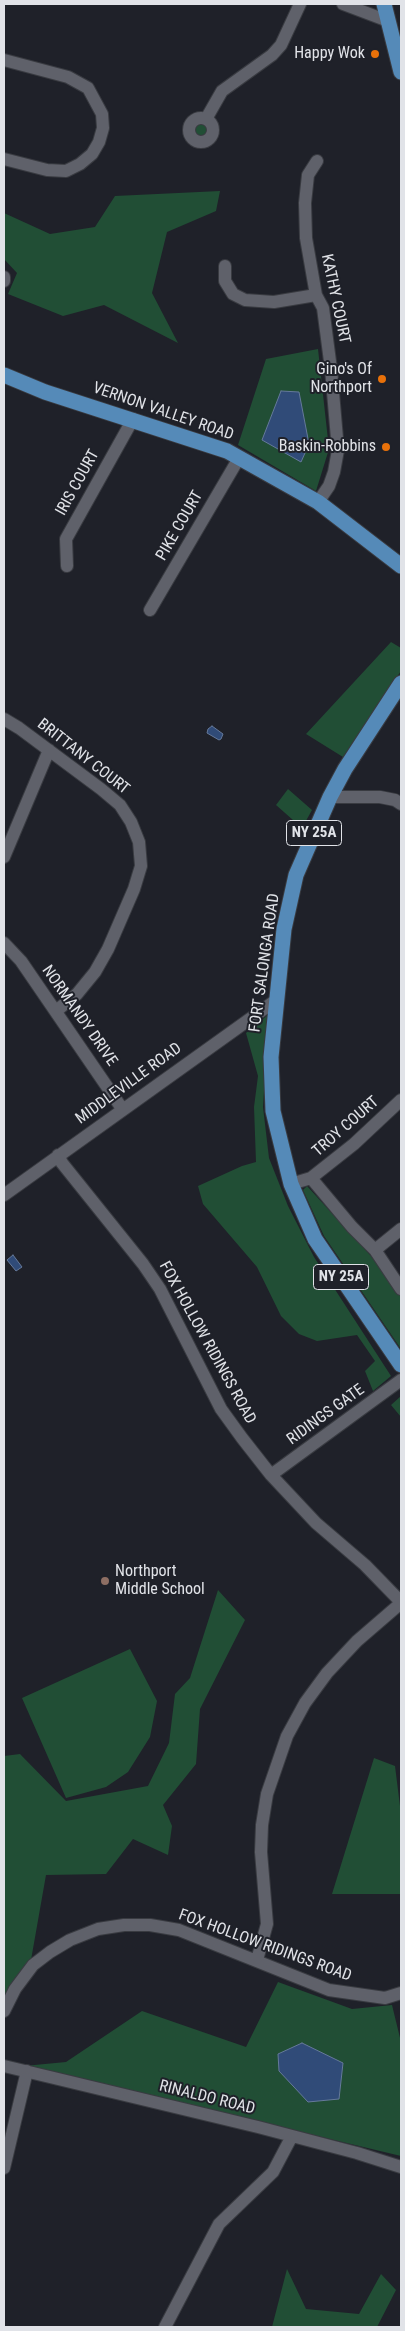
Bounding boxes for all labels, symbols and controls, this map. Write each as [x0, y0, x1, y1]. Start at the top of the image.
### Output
place label: Happy Wok [294, 44, 365, 64]
marker: Happy Wok [369, 48, 381, 60]
street label: KATHY COURT [316, 253, 354, 345]
place label: Gino's Of Northport [310, 360, 372, 398]
marker: Gino's Of Northport [376, 373, 388, 385]
street label: VERNON VALLEY ROAD [90, 379, 236, 445]
place label: Baskin-Robbins [279, 437, 376, 457]
marker: Baskin-Robbins [380, 441, 392, 453]
street label: IRIS COURT [52, 447, 104, 519]
street label: PIKE COURT [152, 488, 208, 564]
street label: BRITTANY COURT [33, 715, 133, 799]
road number: NY 25A [286, 820, 342, 846]
street label: FORT SALONGA ROAD [246, 892, 284, 1034]
street label: NORMANDY DRIVE [37, 962, 121, 1070]
street label: MIDDLEVILLE ROAD [72, 1039, 186, 1129]
street label: TROY COURT [309, 1093, 383, 1161]
street label: FOX HOLLOW RIDINGS ROAD [154, 1258, 260, 1428]
road number: NY 25A [314, 1264, 368, 1290]
street label: RIDINGS GATE [284, 1381, 368, 1449]
place label: Northport Middle School [115, 1562, 205, 1600]
marker: Northport Middle School [99, 1575, 111, 1587]
street label: FOX HOLLOW RIDINGS ROAD [176, 1906, 354, 1986]
street label: RINALDO ROAD [157, 2077, 257, 2119]

